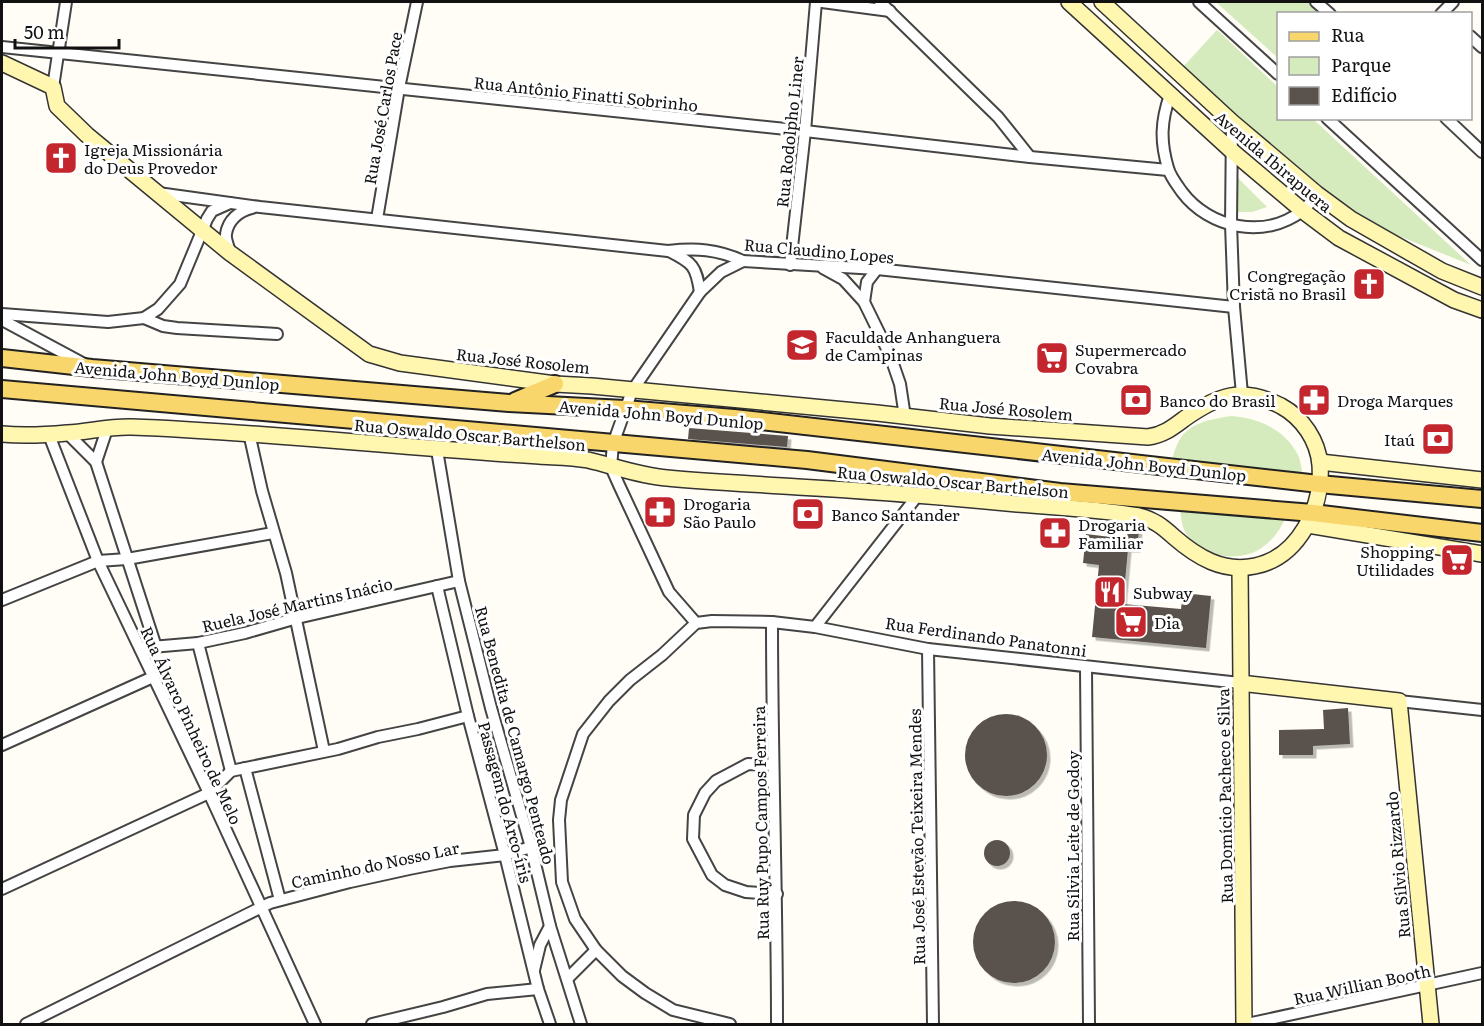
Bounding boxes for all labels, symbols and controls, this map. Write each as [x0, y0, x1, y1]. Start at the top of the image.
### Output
scale bar [15, 12, 118, 50]
legend [1277, 12, 1472, 120]
text: 50 m [24, 18, 65, 45]
text: Rua [1331, 21, 1365, 48]
street label: Rua José Carlos Pace [357, 30, 407, 186]
text: Parque [1331, 51, 1391, 78]
street label: Rua Rodolpho Liner [769, 55, 809, 209]
street label: Rua Antônio Finatti Sobrinho [473, 69, 699, 117]
text: Edifício [1331, 81, 1397, 108]
street label: Avenida Ibirapuera [1210, 105, 1338, 218]
place label: Igreja Missionária do Deus Provedor [84, 137, 223, 179]
church icon: Igreja Missionária do Deus Provedor [43, 140, 79, 176]
street label: Rua Claudino Lopes [743, 231, 895, 269]
place label: Congregação Cristã no Brasil [1229, 263, 1346, 305]
church icon: Congregação Cristã no Brasil [1351, 266, 1387, 302]
place label: Faculdade Anhanguera de Campinas [825, 324, 1001, 366]
school or university icon: Faculdade Anhanguera de Campinas [784, 327, 820, 363]
place label: Supermercado Covabra [1075, 337, 1187, 379]
supermarket icon: Supermercado Covabra [1034, 340, 1070, 376]
street label: Rua José Rosolem [455, 341, 592, 379]
street label: Avenida John Boyd Dunlop [74, 354, 281, 396]
bank icon: Banco do Brasil [1118, 382, 1154, 418]
pharmacy icon: Droga Marques [1296, 382, 1332, 418]
place label: Banco do Brasil [1159, 388, 1276, 412]
place label: Droga Marques [1337, 388, 1453, 412]
street label: Rua José Rosolem [938, 390, 1075, 426]
street label: Avenida John Boyd Dunlop [558, 393, 765, 435]
street label: Rua Oswaldo Oscar Barthelson [353, 412, 587, 456]
bank icon: Itaú [1420, 421, 1456, 457]
place label: Itaú [1384, 427, 1415, 451]
street label: Avenida John Boyd Dunlop [1041, 441, 1248, 487]
street label: Rua Oswaldo Oscar Barthelson [836, 459, 1070, 503]
place label: Drogaria São Paulo [683, 491, 756, 533]
pharmacy icon: Drogaria São Paulo [642, 494, 678, 530]
bank icon: Banco Santander [790, 496, 826, 532]
place label: Banco Santander [831, 502, 960, 526]
place label: Drogaria Familiar [1078, 512, 1146, 554]
pharmacy icon: Drogaria Familiar [1037, 515, 1073, 551]
place label: Shopping Utilidades [1356, 539, 1434, 581]
supermarket icon: Shopping Utilidades [1439, 542, 1475, 578]
street label: Ruela José Martins Inácio [199, 570, 395, 638]
restaurant icon: Subway [1092, 574, 1128, 610]
place label: Subway [1133, 580, 1193, 604]
street label: Rua Benedita de Camargo Penteado [470, 603, 562, 867]
supermarket icon: Dia [1113, 604, 1149, 640]
street label: Rua Ferdinando Panatonni [884, 610, 1088, 662]
place label: Dia [1154, 610, 1181, 634]
street label: Rua Álvaro Pinheiro de Melo [135, 622, 249, 828]
street label: Rua Domício Pacheco e Silva [1210, 688, 1238, 904]
street label: Rua Ruy Pupo Campos Ferreira [746, 705, 774, 940]
street label: Rua José Estevão Teixeira Mendes [902, 709, 930, 965]
street label: Passagem do Arco-íris [473, 719, 539, 885]
street label: Rua Sílvia Leite de Godoy [1060, 750, 1084, 941]
street label: Rua Sílvio Rizzardo [1379, 791, 1415, 939]
street label: Caminho do Nosso Lar [289, 834, 462, 894]
street label: Rua Willian Booth [1291, 958, 1433, 1010]

